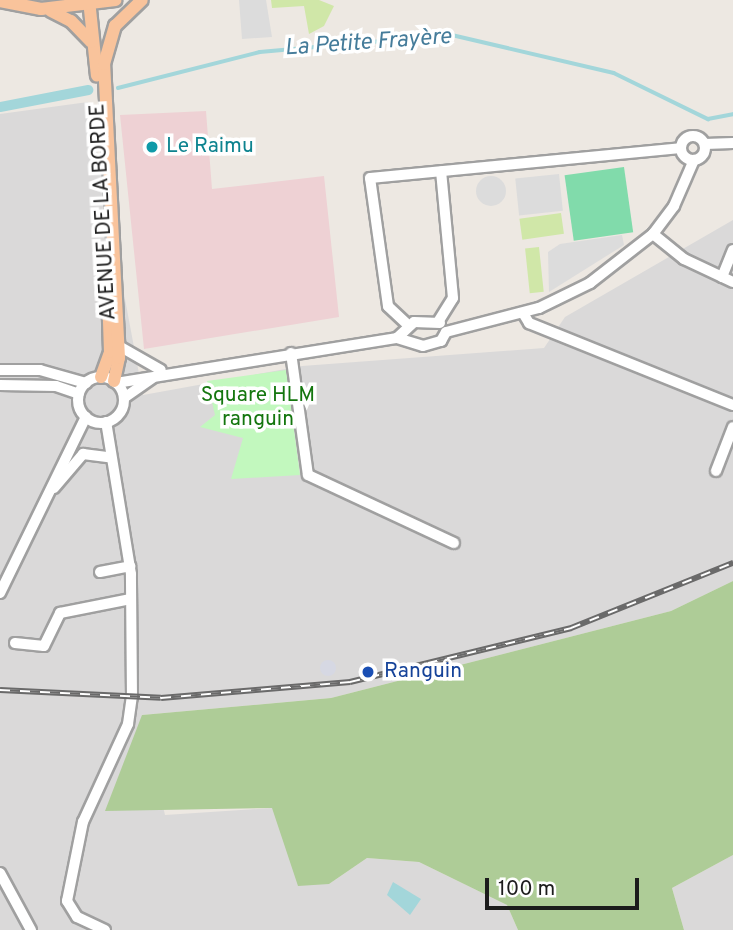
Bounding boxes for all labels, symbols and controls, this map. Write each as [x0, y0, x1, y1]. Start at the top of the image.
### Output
water label: La Petite Frayère [284, 24, 452, 64]
street label: AVENUE DE LA BORDE [86, 103, 122, 321]
place label: Le Raimu [166, 134, 254, 160]
marker: Le Raimu [144, 139, 160, 155]
park label: Square HLM ranguin [201, 383, 315, 433]
place label: Ranguin [384, 659, 462, 685]
marker: Ranguin [358, 662, 378, 682]
scale bar [488, 864, 642, 908]
text: 100 m [498, 876, 555, 903]

